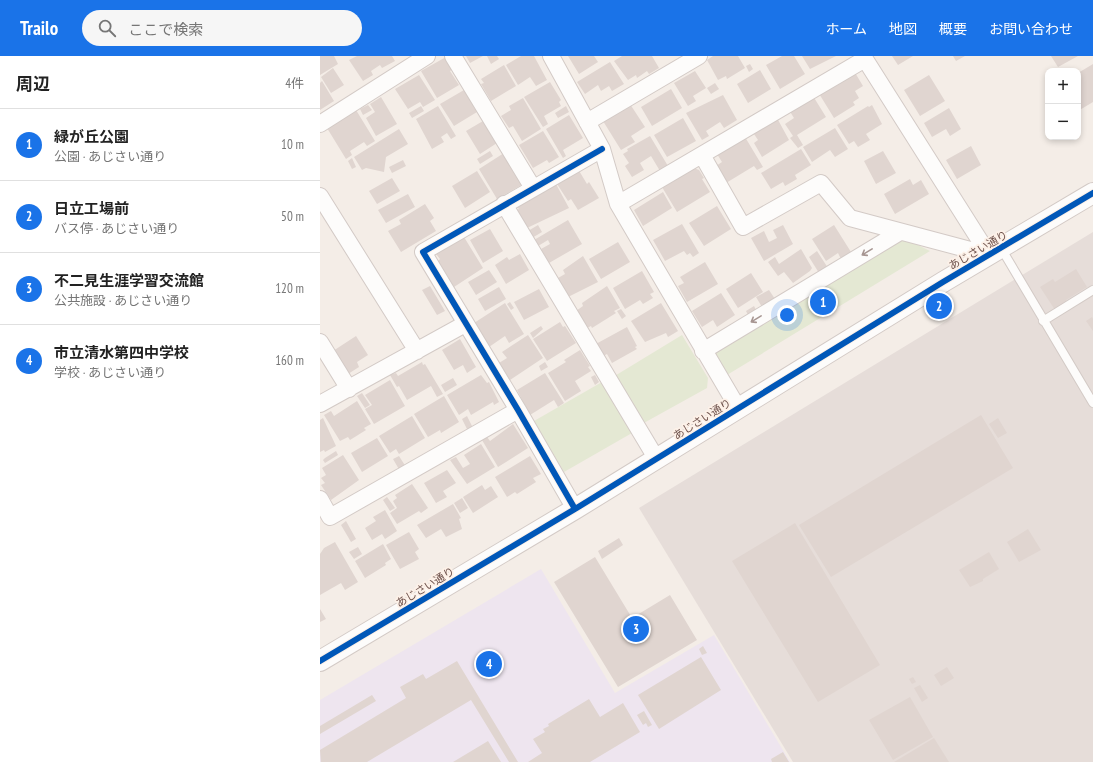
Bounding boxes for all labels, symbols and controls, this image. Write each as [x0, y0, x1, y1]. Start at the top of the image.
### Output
search box [82, 10, 362, 46]
text: Trailo [20, 16, 58, 40]
icon: search [96, 17, 118, 39]
text: ここで検索 [128, 20, 203, 39]
text: ホーム [825, 20, 867, 38]
text: 地図 [889, 20, 917, 38]
text: 概要 [939, 20, 967, 38]
text: お問い合わせ [989, 20, 1073, 38]
map controls [1045, 68, 1081, 140]
button: + [1045, 68, 1081, 104]
text: 周辺 [16, 73, 50, 95]
text: 4件 [285, 75, 304, 92]
button: − [1045, 104, 1081, 140]
text: 緑が丘公園 [54, 127, 129, 146]
text: 1 [26, 136, 32, 153]
text: 10 m [281, 136, 304, 153]
text: 公園 · あじさい通り [54, 148, 166, 165]
text: 日立工場前 [54, 199, 129, 218]
text: 2 [26, 208, 32, 225]
text: 50 m [281, 208, 304, 225]
text: バス停 · あじさい通り [54, 220, 179, 237]
street label: あじさい通り [946, 227, 1010, 273]
one-way arrow [862, 248, 873, 256]
text: 不二見生涯学習交流館 [54, 271, 204, 290]
text: 3 [26, 280, 32, 297]
text: 120 m [275, 280, 304, 297]
pin: 1 [810, 287, 836, 317]
pin: 2 [926, 291, 952, 321]
text: 公共施設 · あじさい通り [54, 292, 192, 309]
your location [777, 305, 797, 325]
one-way arrow [750, 316, 762, 324]
text: 市立清水第四中学校 [54, 343, 189, 362]
text: 4 [26, 352, 32, 369]
text: 160 m [275, 352, 304, 369]
text: 学校 · あじさい通り [54, 364, 166, 381]
street label: あじさい通り [670, 396, 734, 442]
street label: あじさい通り [393, 564, 457, 610]
pin: 3 [623, 614, 649, 644]
pin: 4 [476, 649, 502, 679]

